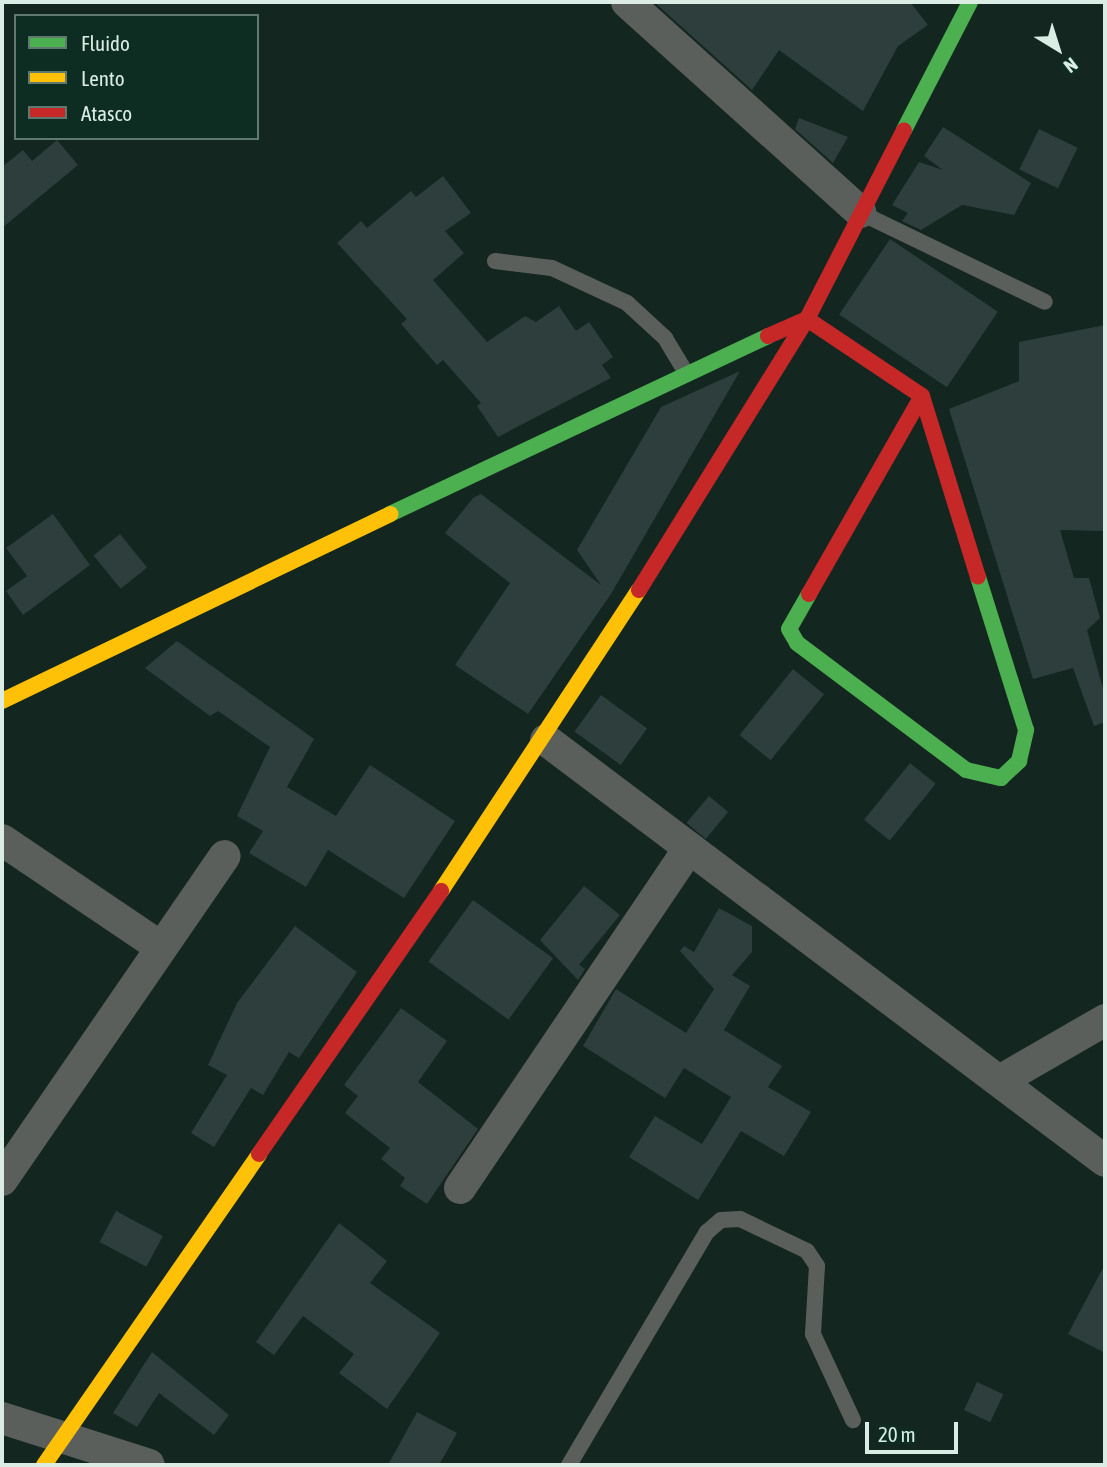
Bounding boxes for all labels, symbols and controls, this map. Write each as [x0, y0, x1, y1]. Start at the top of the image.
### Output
legend [14, 14, 259, 140]
north arrow [1023, 14, 1093, 84]
text: Fluido [81, 31, 130, 55]
text: N [1060, 53, 1082, 78]
text: Lento [81, 66, 125, 90]
text: Atasco [81, 101, 132, 125]
scale bar [869, 1408, 962, 1452]
text: 20 m [878, 1422, 916, 1446]

